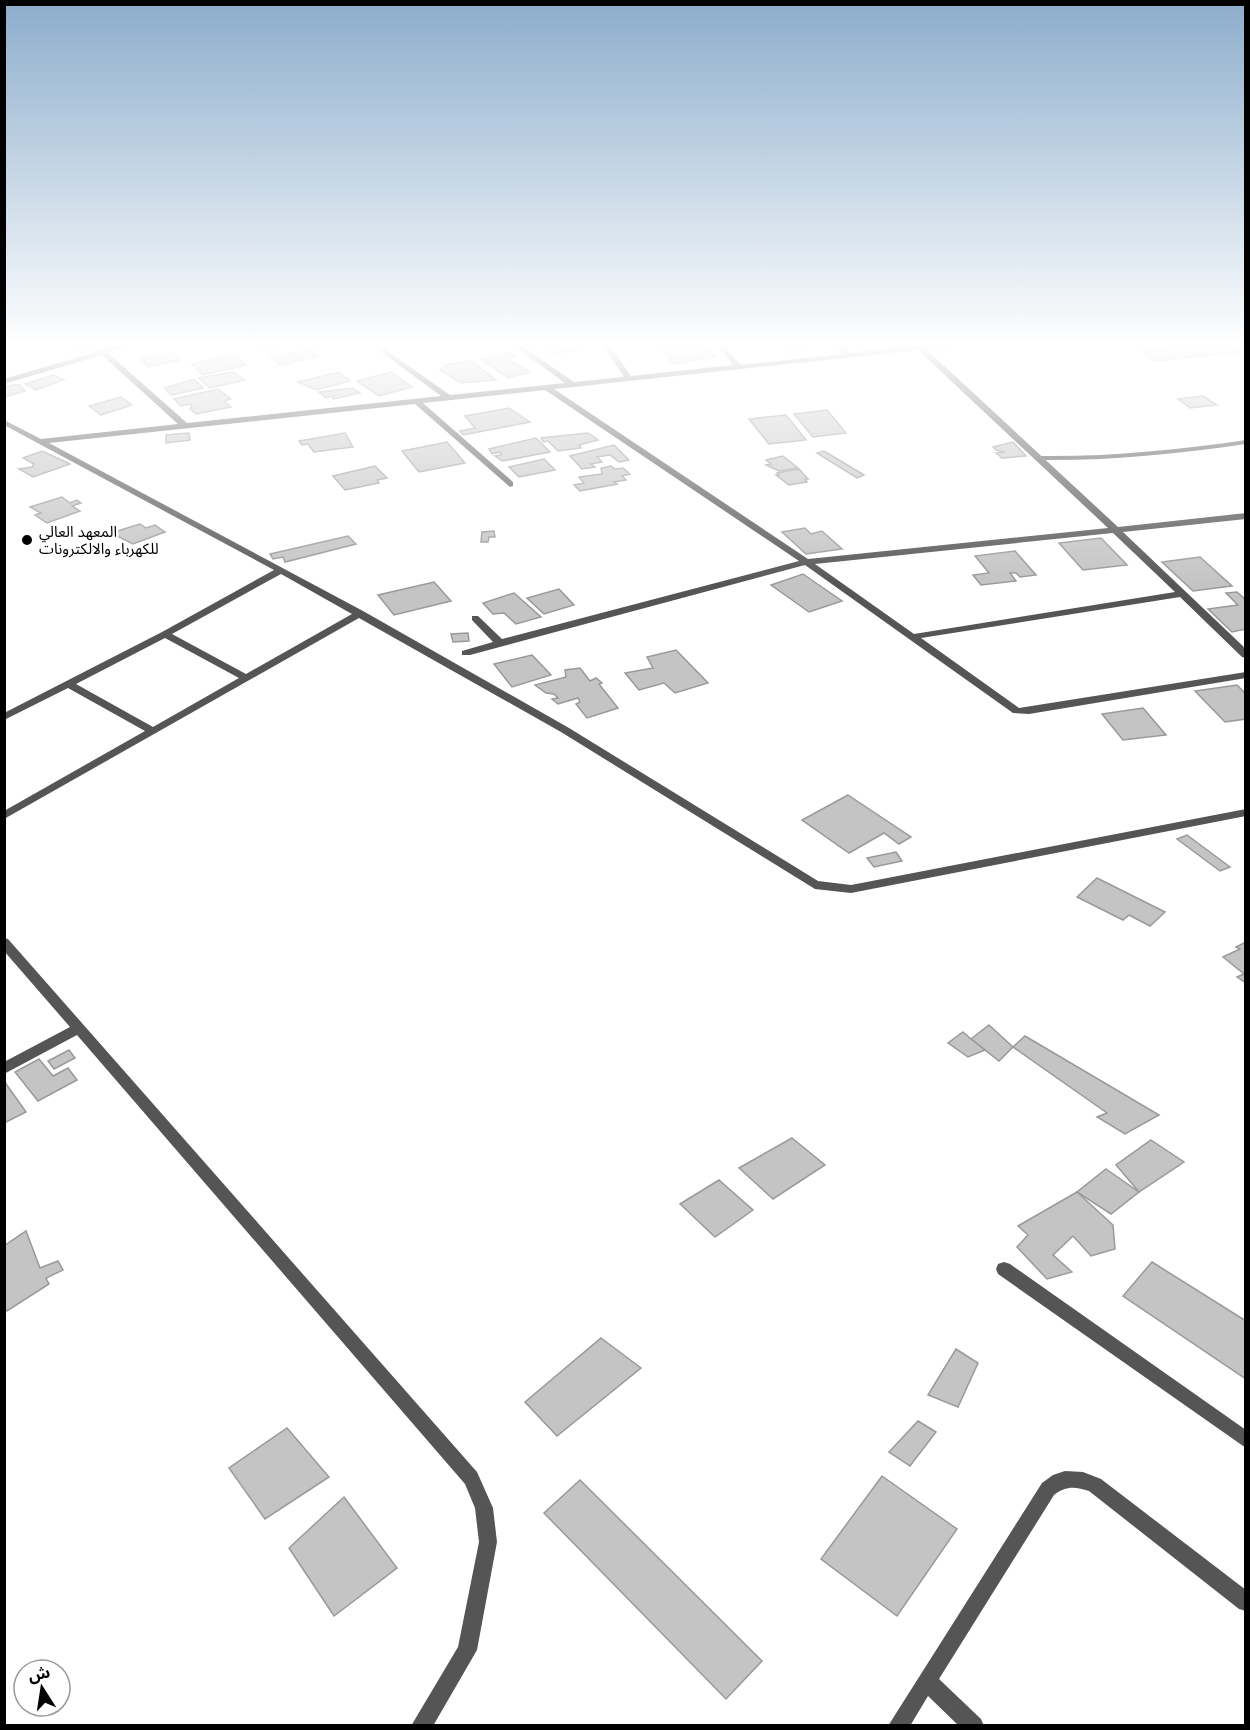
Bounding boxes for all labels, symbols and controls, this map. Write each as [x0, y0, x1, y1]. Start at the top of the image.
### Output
place label: المعهد العالي للكهرباء والالكترونات [39, 522, 159, 558]
marker: المعهد العالي للكهرباء والالكترونات [20, 533, 34, 547]
north arrow [12, 1658, 72, 1718]
text: ش [26, 1661, 52, 1685]

